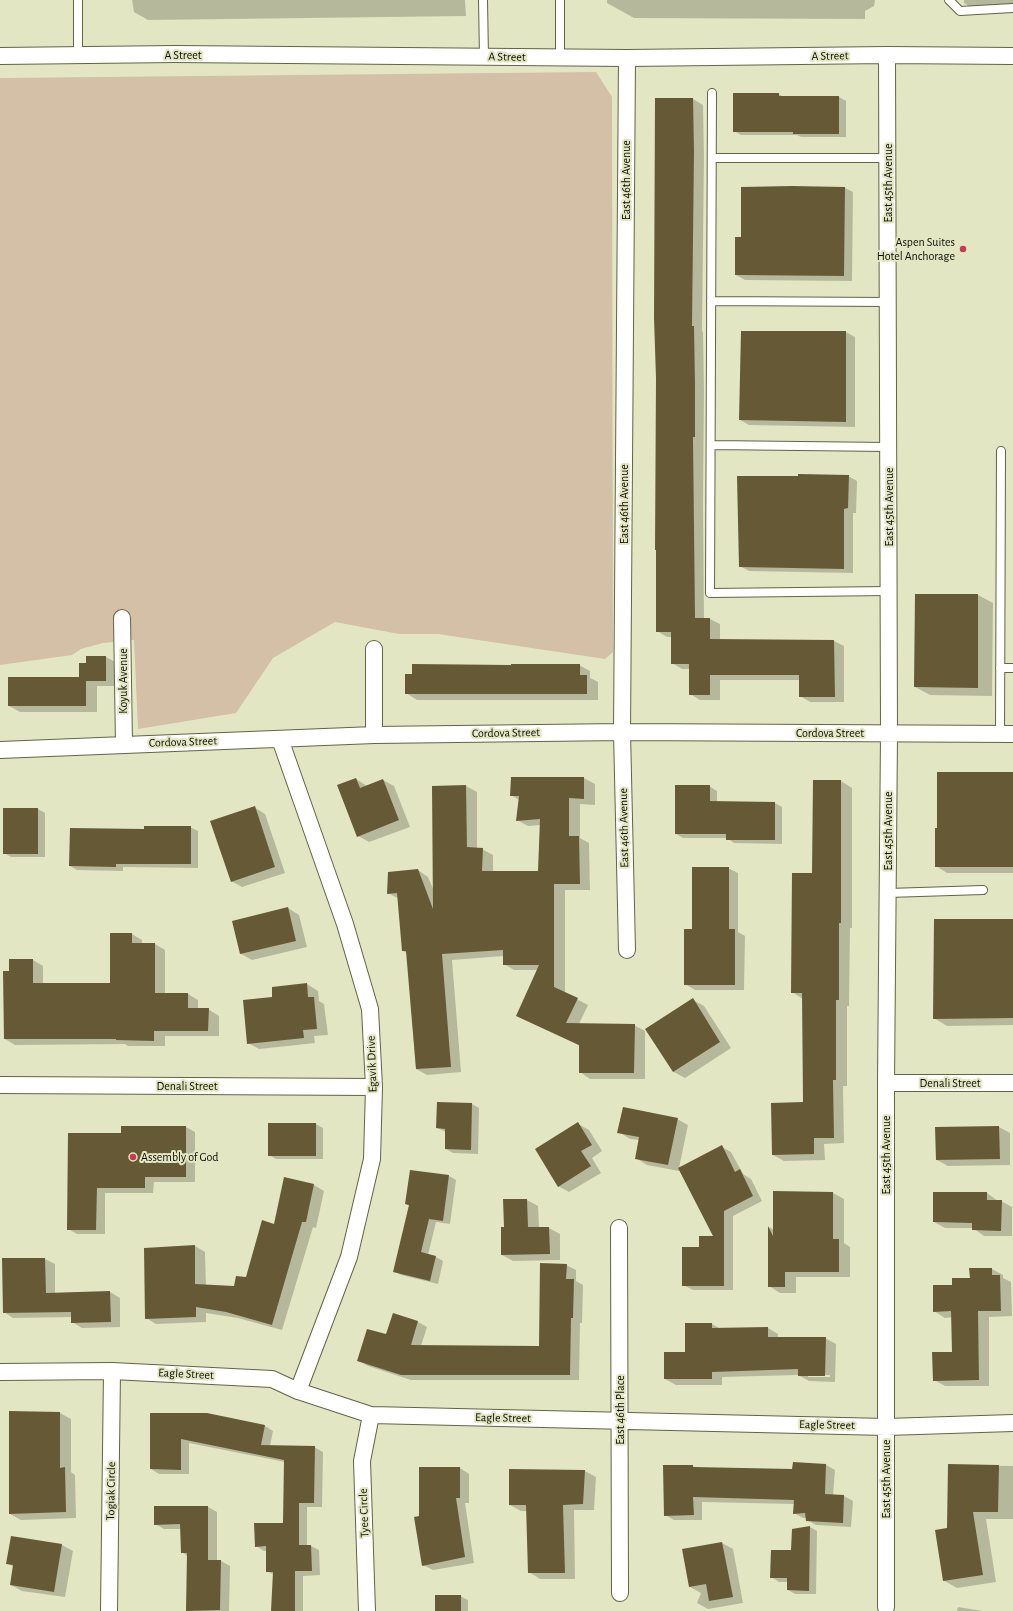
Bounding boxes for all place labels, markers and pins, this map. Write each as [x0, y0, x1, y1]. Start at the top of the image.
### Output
place label: Aspen Suites Hotel Anchorage [877, 235, 955, 263]
marker: Aspen Suites Hotel Anchorage [958, 244, 968, 254]
place label: Assembly of God [141, 1150, 219, 1164]
marker: Assembly of God [128, 1152, 138, 1162]

